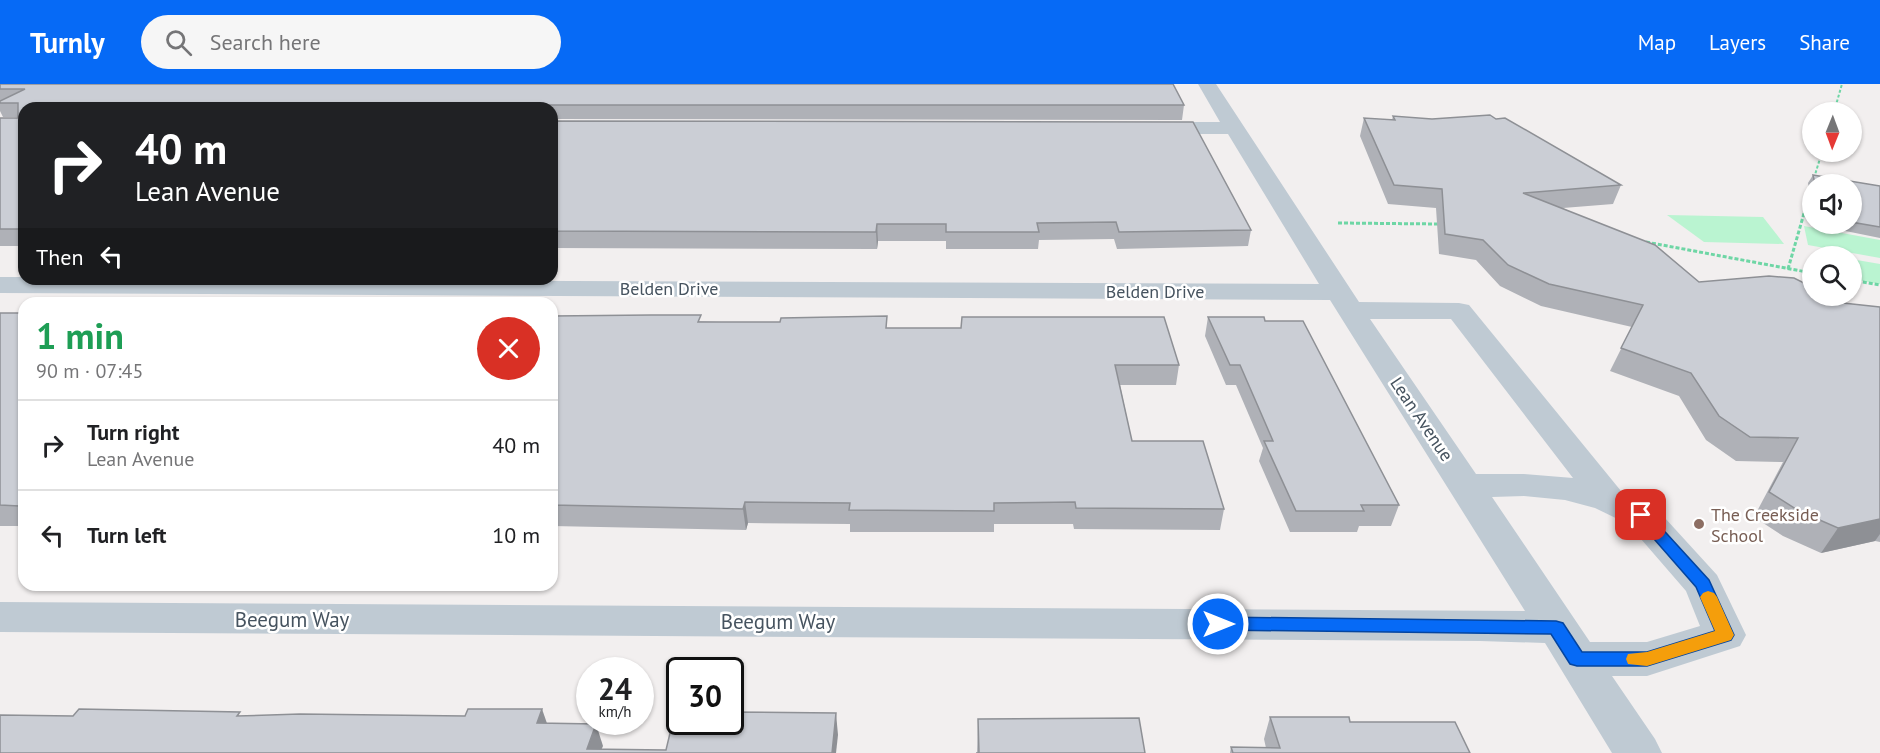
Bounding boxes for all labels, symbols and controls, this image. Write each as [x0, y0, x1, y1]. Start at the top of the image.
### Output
search box [141, 15, 561, 69]
text: Turnly [30, 24, 105, 61]
icon: search [162, 26, 195, 59]
text: Search here [210, 28, 321, 56]
text: Map [1638, 29, 1676, 56]
text: Layers [1709, 29, 1766, 56]
text: Share [1799, 29, 1850, 56]
north arrow [1802, 102, 1862, 162]
map controls [1802, 102, 1862, 306]
text: 40 m [135, 121, 227, 176]
icon: right [36, 126, 114, 204]
text: Lean Avenue [135, 174, 280, 208]
button: sound [1802, 174, 1862, 234]
icon: left [95, 240, 128, 273]
text: Then [36, 243, 83, 271]
button: search [1802, 246, 1862, 306]
street label: Belden Drive [620, 277, 718, 300]
street label: Belden Drive [1106, 280, 1204, 303]
text: 1 min [36, 312, 124, 359]
button: close [477, 317, 540, 380]
text: 90 m · 07:45 [36, 358, 143, 384]
street label: Lean Avenue [1385, 373, 1459, 465]
text: Turn right [87, 418, 179, 446]
icon: right [36, 429, 69, 462]
text: 40 m [492, 431, 540, 459]
text: Lean Avenue [87, 446, 194, 472]
pin [1615, 489, 1666, 540]
icon: arrive [1624, 498, 1657, 531]
place label: The Creekside School [1711, 503, 1819, 547]
marker: The Creekside School [1692, 517, 1706, 531]
icon: left [36, 519, 69, 552]
text: Turn left [87, 521, 167, 549]
text: 10 m [492, 521, 540, 549]
position arrow [1186, 592, 1250, 656]
street label: Beegum Way [235, 606, 350, 633]
street label: Beegum Way [721, 608, 836, 635]
speed limit sign: 30 [666, 657, 744, 735]
text: 24 [598, 669, 632, 708]
text: km/h [599, 702, 631, 721]

